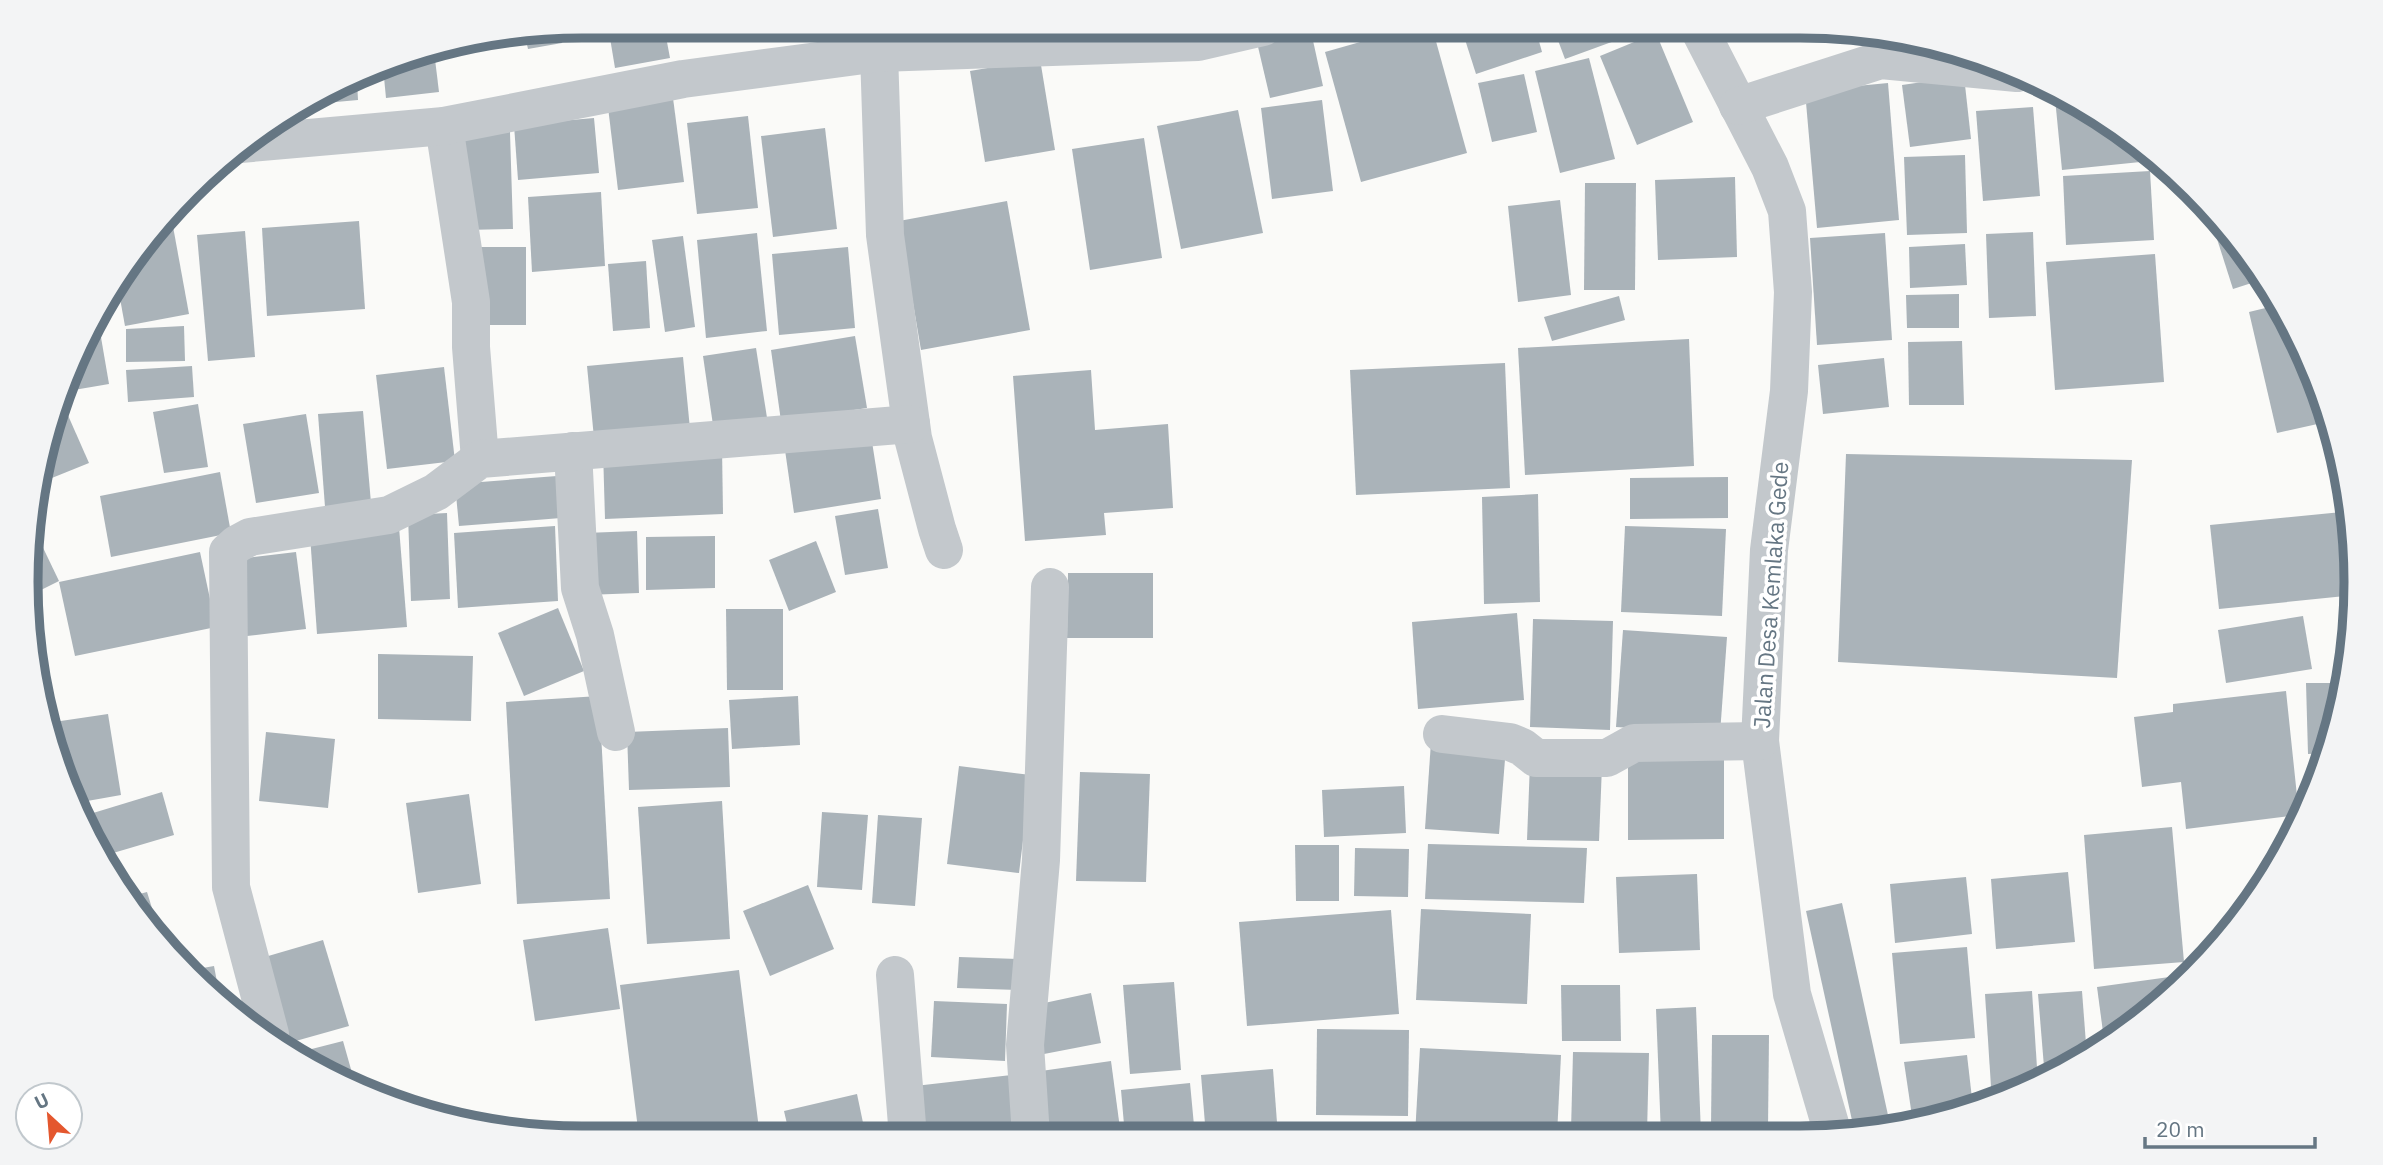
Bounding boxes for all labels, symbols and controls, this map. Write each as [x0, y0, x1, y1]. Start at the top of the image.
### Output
street label: Jalan Desa Kemlaka Gede [1746, 460, 1794, 729]
north arrow [14, 1081, 84, 1151]
text: U [30, 1087, 53, 1114]
scale bar [2145, 1106, 2315, 1150]
text: 20 m [2156, 1115, 2205, 1143]

